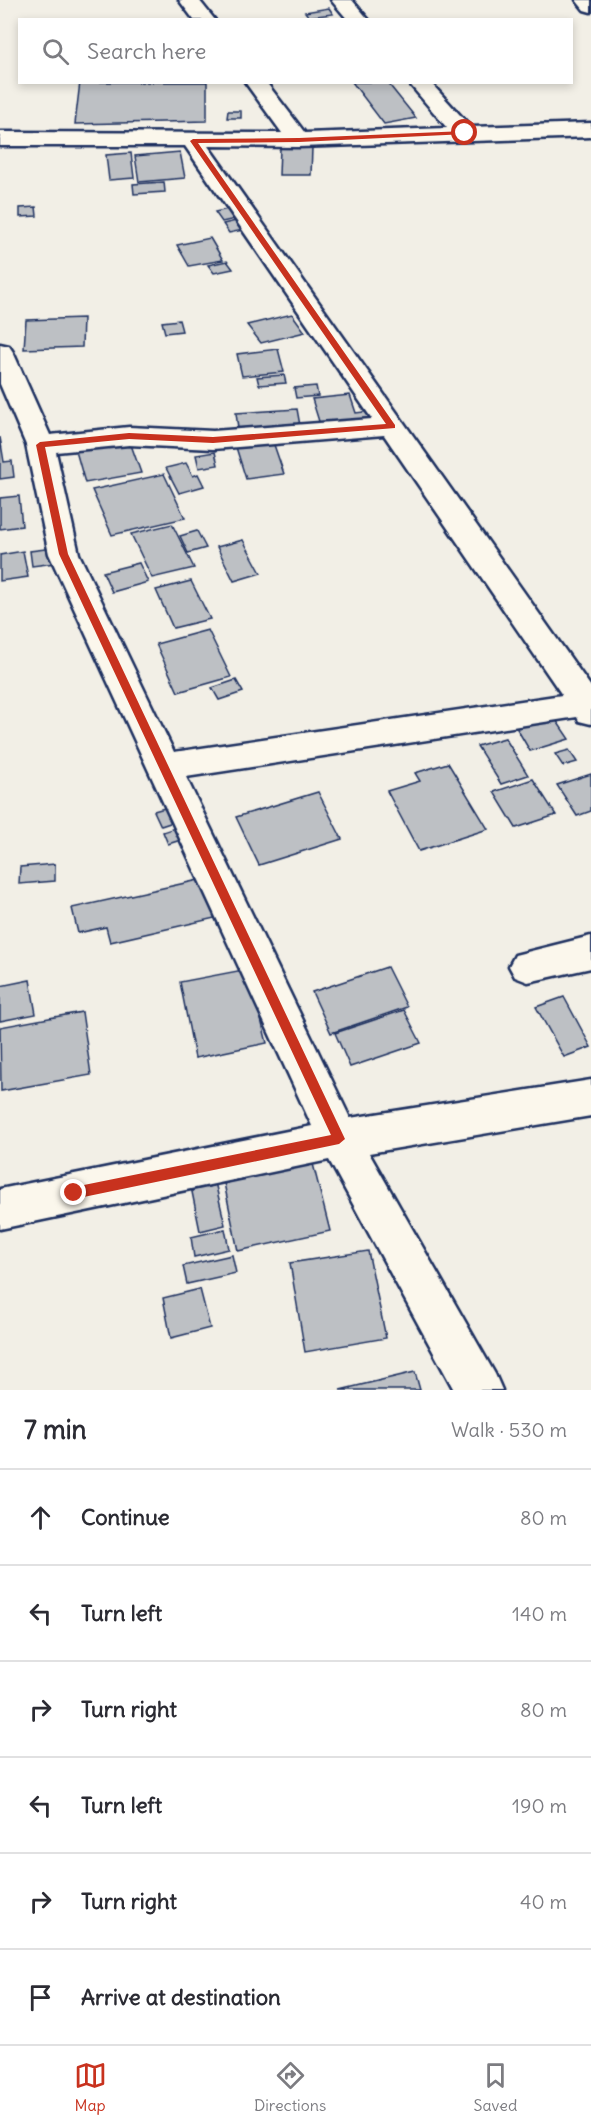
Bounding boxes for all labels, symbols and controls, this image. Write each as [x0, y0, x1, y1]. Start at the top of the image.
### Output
search box [18, 18, 573, 84]
icon: search [39, 35, 72, 68]
text: Search here [87, 37, 206, 65]
route start [451, 119, 477, 145]
route end [60, 1179, 86, 1205]
text: 7 min [24, 1413, 87, 1446]
text: Walk · 530 m [451, 1417, 567, 1442]
icon: ahead [24, 1501, 57, 1534]
text: Continue [81, 1503, 170, 1531]
text: 80 m [520, 1505, 567, 1530]
icon: left [24, 1597, 57, 1630]
text: Turn left [81, 1599, 162, 1627]
text: 140 m [512, 1601, 567, 1626]
icon: right [24, 1693, 57, 1726]
text: Turn right [81, 1695, 177, 1723]
text: 80 m [520, 1697, 567, 1722]
icon: left [24, 1789, 57, 1822]
text: Turn left [81, 1791, 162, 1819]
text: 190 m [512, 1793, 567, 1818]
icon: right [24, 1885, 57, 1918]
text: Turn right [81, 1887, 177, 1915]
text: 40 m [520, 1889, 567, 1914]
icon: arrive [24, 1981, 57, 2014]
text: Arrive at destination [81, 1983, 281, 2011]
tab: Map [74, 2059, 107, 2115]
tab: Directions [254, 2059, 326, 2115]
tab: Saved [474, 2059, 517, 2115]

